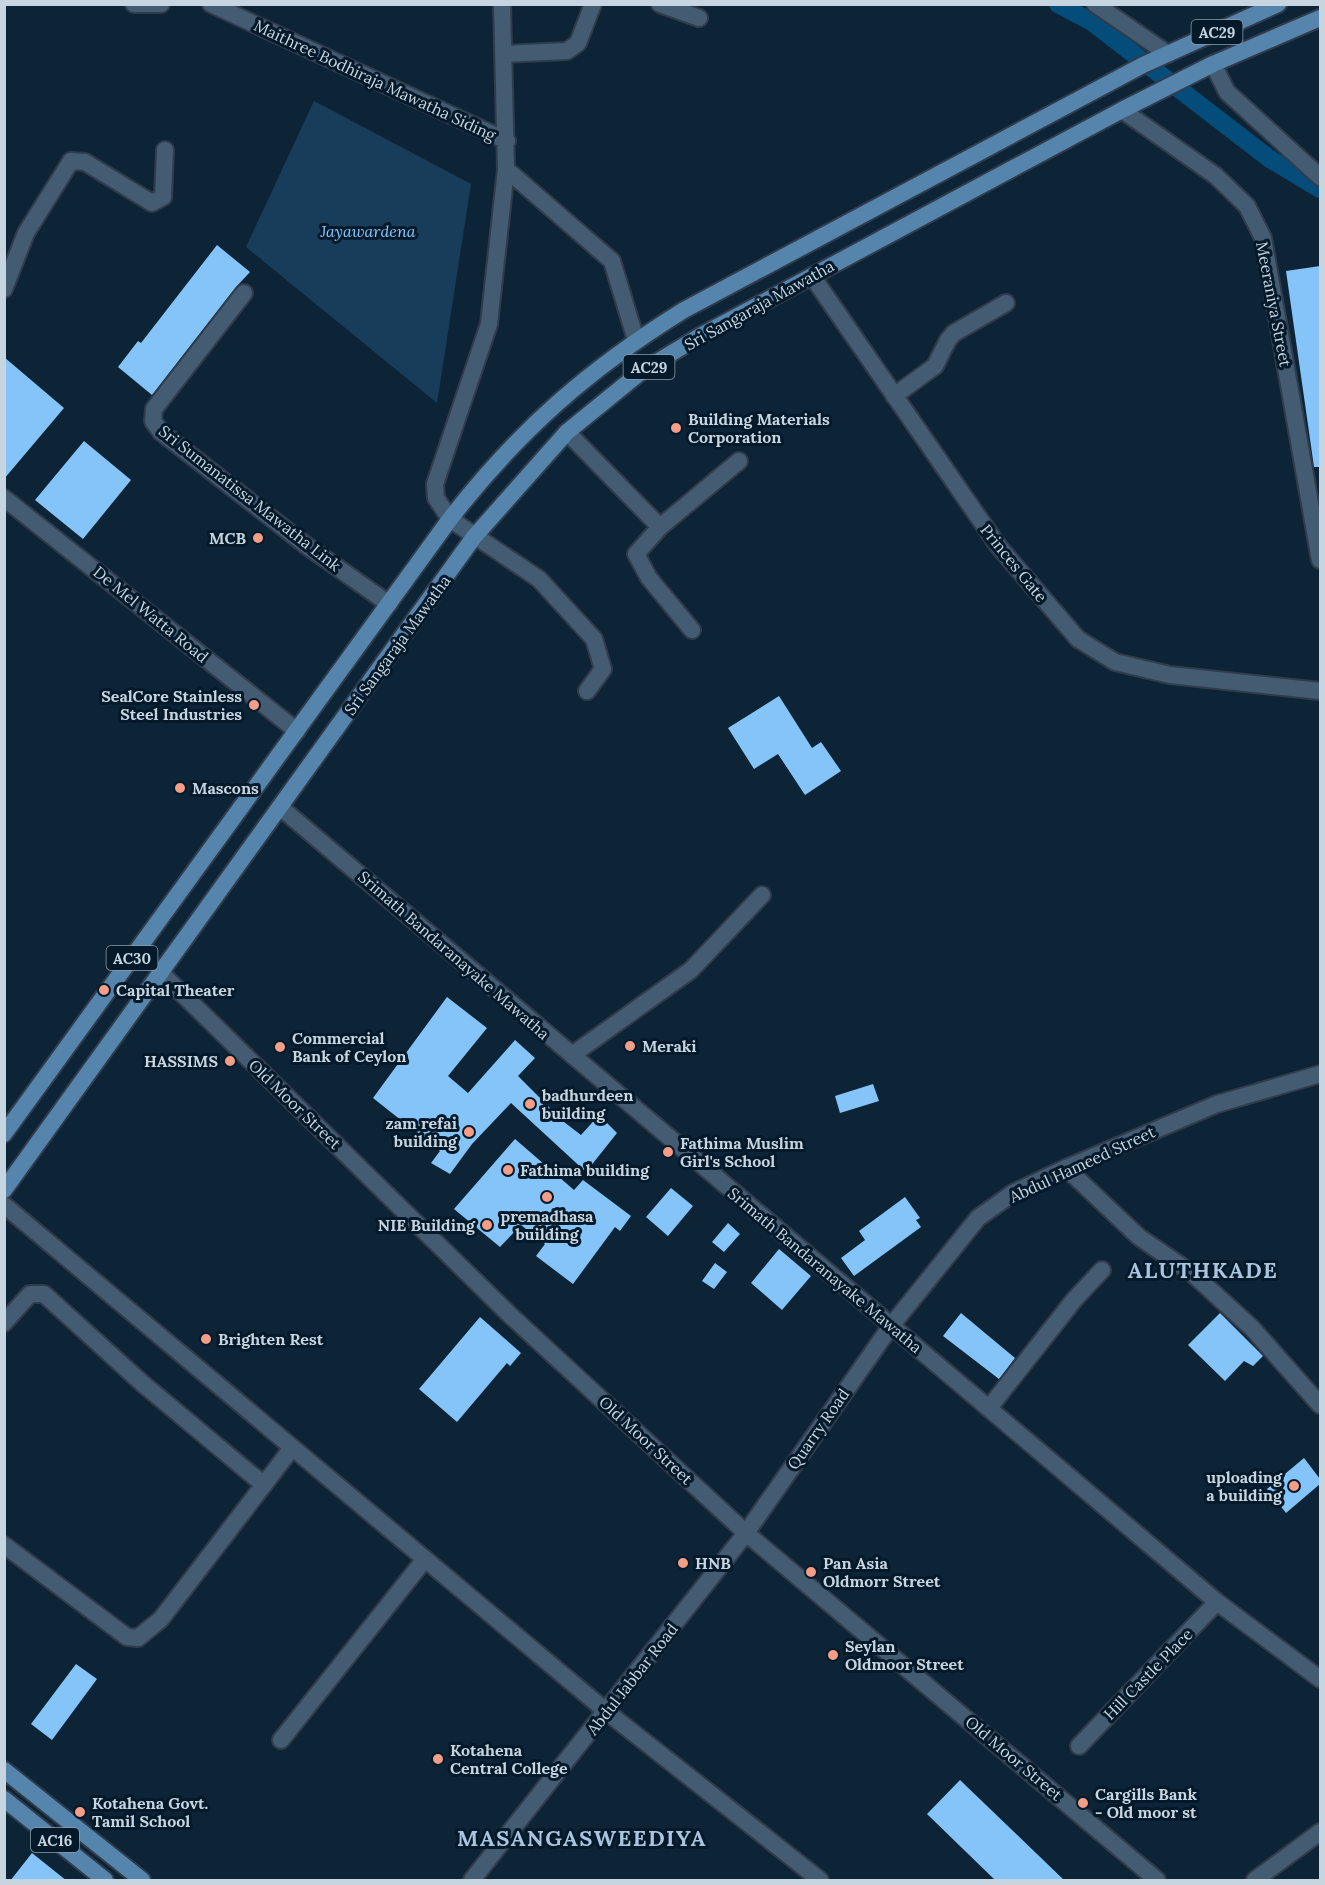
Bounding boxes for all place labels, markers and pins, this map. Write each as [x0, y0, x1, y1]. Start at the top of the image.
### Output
place label: Building Materials Corporation [688, 409, 830, 447]
marker: Building Materials Corporation [669, 421, 683, 435]
place label: MCB [209, 528, 246, 548]
marker: MCB [251, 531, 265, 545]
place label: SealCore Stainless Steel Industries [101, 686, 242, 724]
marker: SealCore Stainless Steel Industries [247, 698, 261, 712]
place label: Mascons [192, 778, 259, 798]
marker: Mascons [173, 781, 187, 795]
place label: Capital Theater [116, 980, 235, 1000]
marker: Capital Theater [97, 983, 111, 997]
place label: Commercial Bank of Ceylon [292, 1028, 406, 1066]
place label: Meraki [642, 1036, 697, 1056]
marker: Meraki [623, 1039, 637, 1053]
marker: Commercial Bank of Ceylon [273, 1040, 287, 1054]
place label: HASSIMS [144, 1051, 218, 1071]
marker: HASSIMS [223, 1054, 237, 1068]
place label: badhurdeen building [541, 1085, 633, 1123]
marker: badhurdeen building [523, 1097, 537, 1111]
place label: zam refai building [385, 1113, 458, 1151]
marker: zam refai building [462, 1125, 476, 1139]
place label: Fathima Muslim Girl's School [680, 1133, 804, 1171]
marker: Fathima Muslim Girl's School [661, 1145, 675, 1159]
place label: Fathima building [520, 1160, 650, 1180]
marker: Fathima building [501, 1163, 515, 1177]
marker: premadhasa building [540, 1190, 554, 1204]
place label: premadhasa building [501, 1206, 594, 1244]
place label: NIE Building [378, 1215, 476, 1235]
marker: NIE Building [480, 1218, 494, 1232]
place label: Brighten Rest [218, 1329, 324, 1349]
marker: Brighten Rest [199, 1332, 213, 1346]
place label: uploading a building [1206, 1467, 1283, 1505]
marker: uploading a building [1287, 1479, 1301, 1493]
place label: HNB [695, 1553, 731, 1573]
place label: Pan Asia Oldmorr Street [823, 1553, 941, 1591]
marker: HNB [676, 1556, 690, 1570]
marker: Pan Asia Oldmorr Street [804, 1565, 818, 1579]
place label: Seylan Oldmoor Street [845, 1636, 964, 1674]
marker: Seylan Oldmoor Street [826, 1648, 840, 1662]
place label: Kotahena Central College [450, 1740, 568, 1778]
marker: Kotahena Central College [431, 1752, 445, 1766]
place label: Cargills Bank - Old moor st [1095, 1784, 1198, 1822]
place label: Kotahena Govt. Tamil School [92, 1793, 209, 1831]
marker: Cargills Bank - Old moor st [1076, 1796, 1090, 1810]
marker: Kotahena Govt. Tamil School [73, 1805, 87, 1819]

